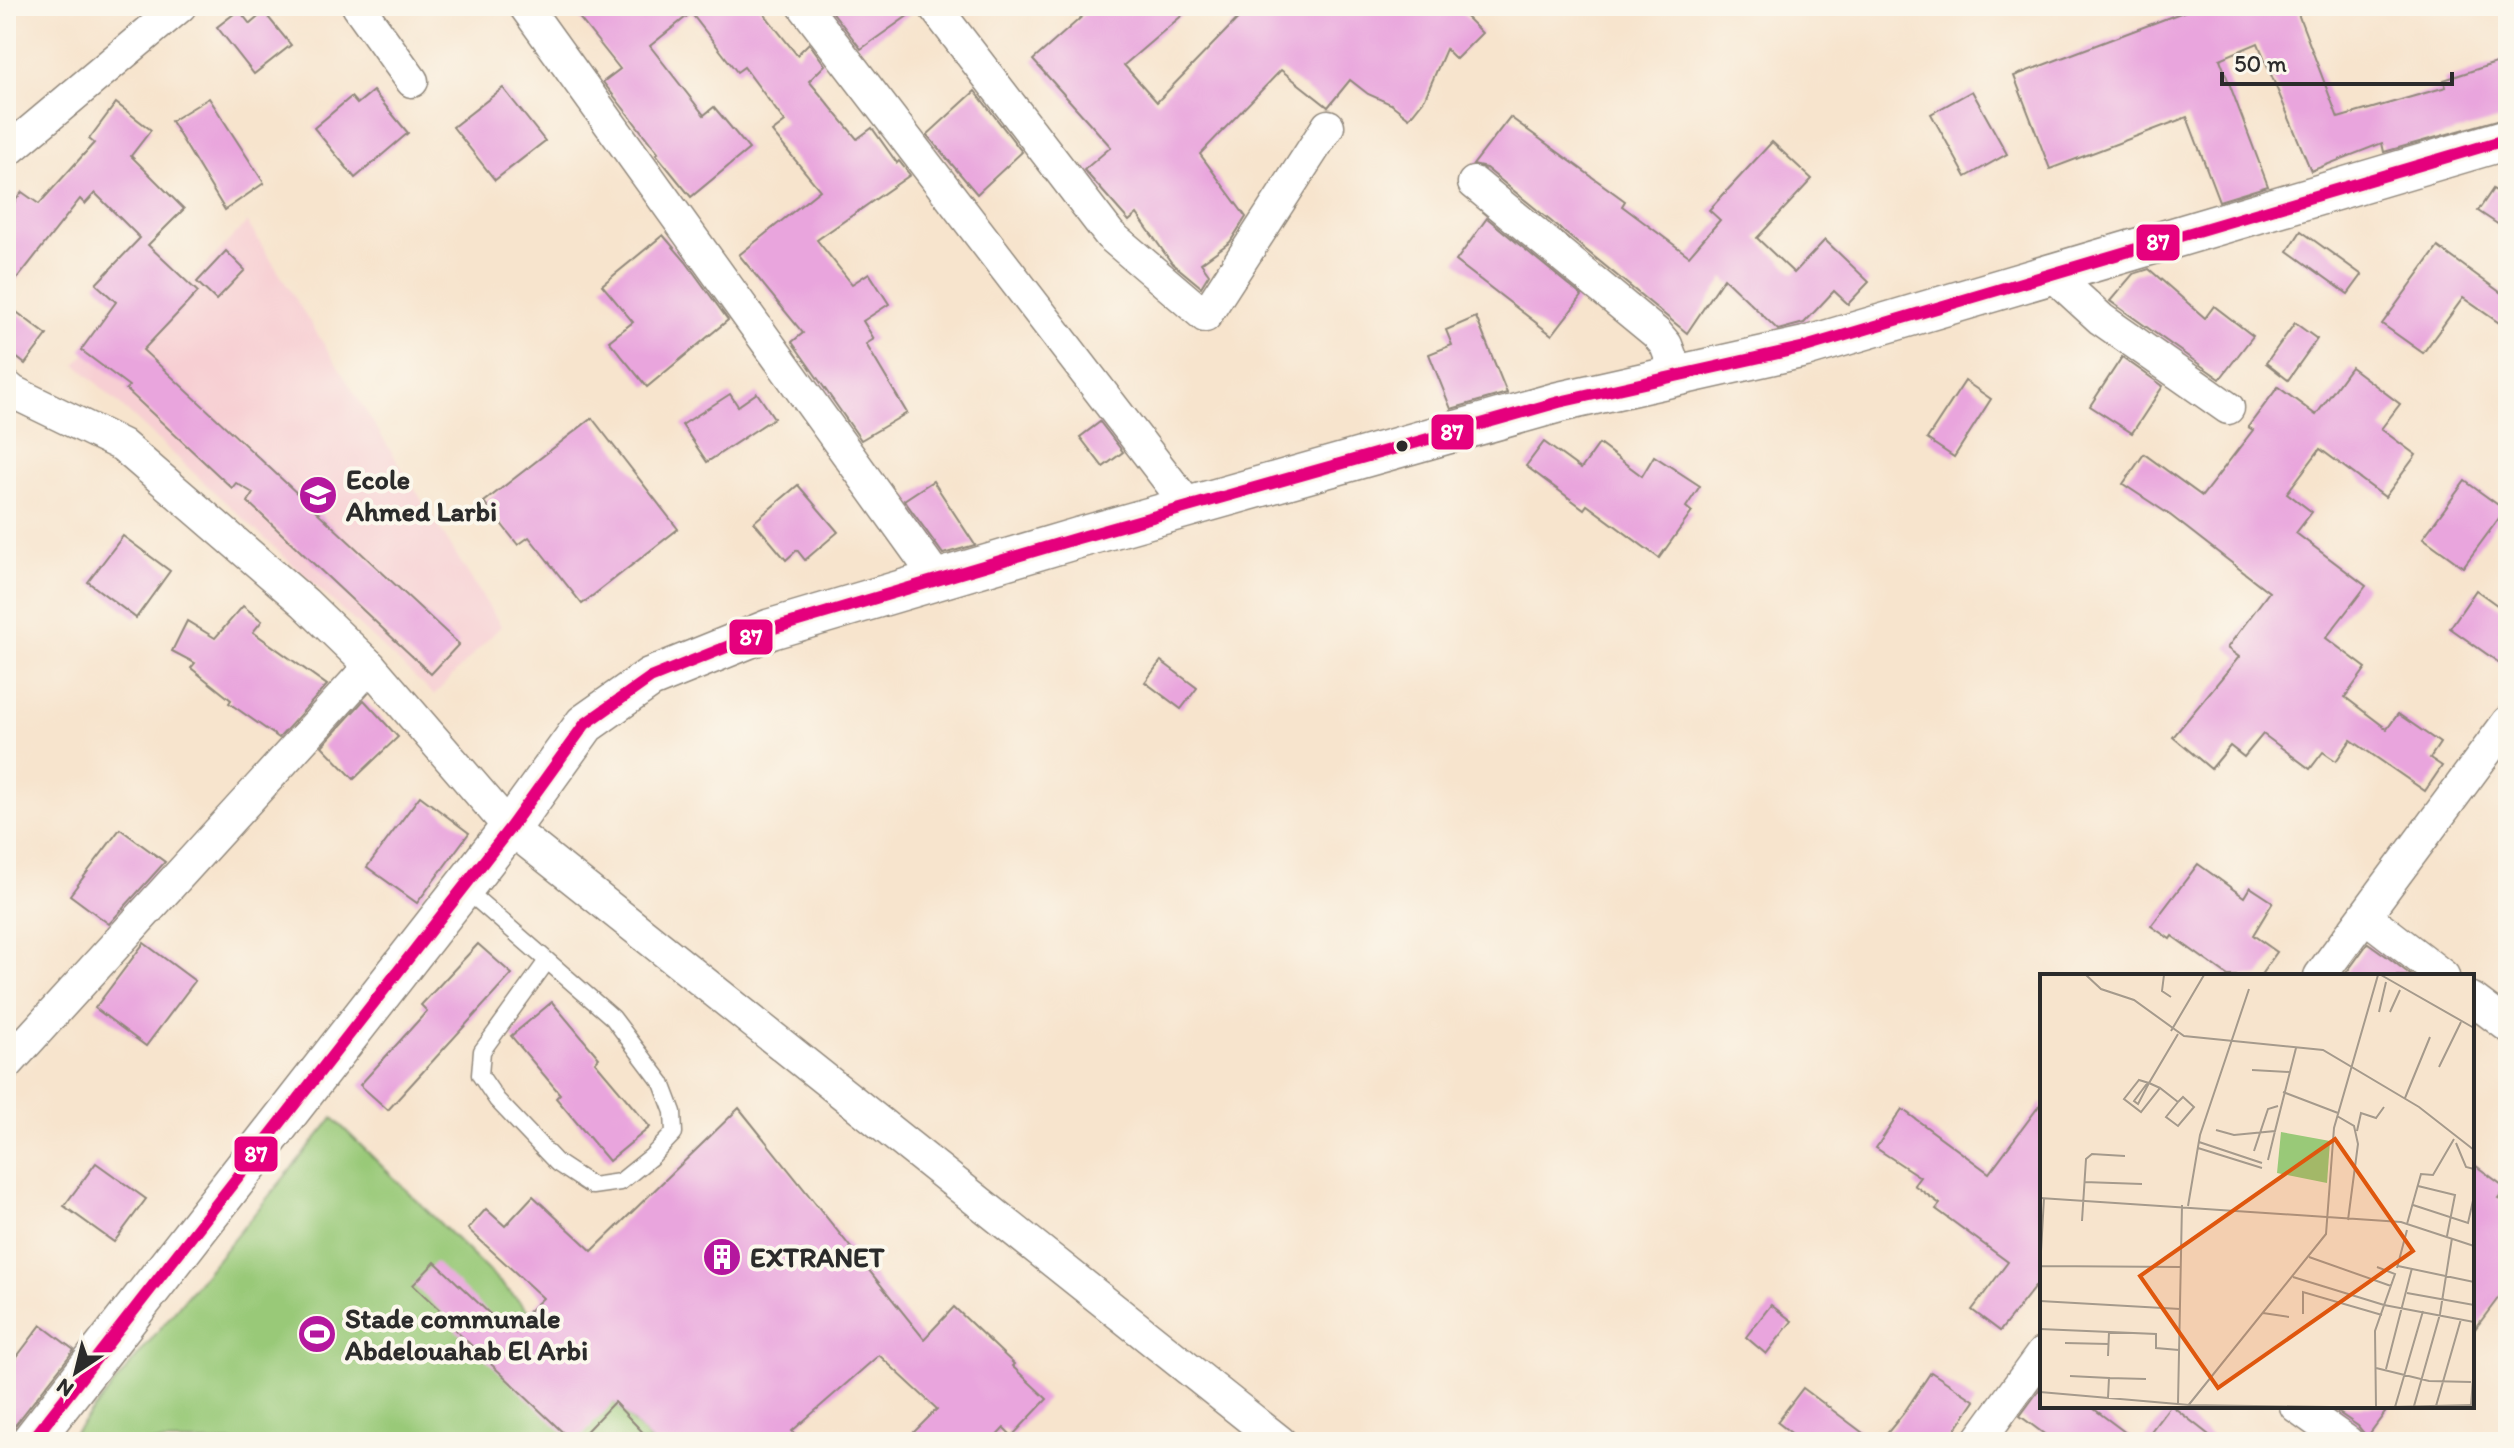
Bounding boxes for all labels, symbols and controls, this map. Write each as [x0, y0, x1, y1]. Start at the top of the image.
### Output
scale bar [2222, 36, 2452, 86]
text: 50 m [2234, 49, 2287, 78]
line badge: 87 [2135, 223, 2181, 262]
text: 87 [2147, 229, 2170, 256]
line badge: 87 [1430, 413, 1475, 451]
text: 87 [1441, 419, 1464, 446]
unlabelled marker [1394, 438, 1410, 454]
place label: Ecole Ahmed Larbi [345, 462, 497, 528]
school or university icon: Ecole Ahmed Larbi [297, 474, 339, 516]
line badge: 87 [728, 618, 774, 656]
text: 87 [740, 624, 763, 651]
inset map [2040, 974, 2474, 1408]
line badge: 87 [233, 1135, 279, 1173]
text: 87 [245, 1141, 268, 1168]
building icon: EXTRANET [701, 1236, 743, 1278]
place label: EXTRANET [750, 1240, 885, 1274]
place label: Stade communale Abdelouahab El Arbi [344, 1301, 588, 1367]
sports icon: Stade communale Abdelouahab El Arbi [296, 1313, 338, 1355]
north arrow [36, 1332, 116, 1412]
text: N [51, 1373, 79, 1403]

